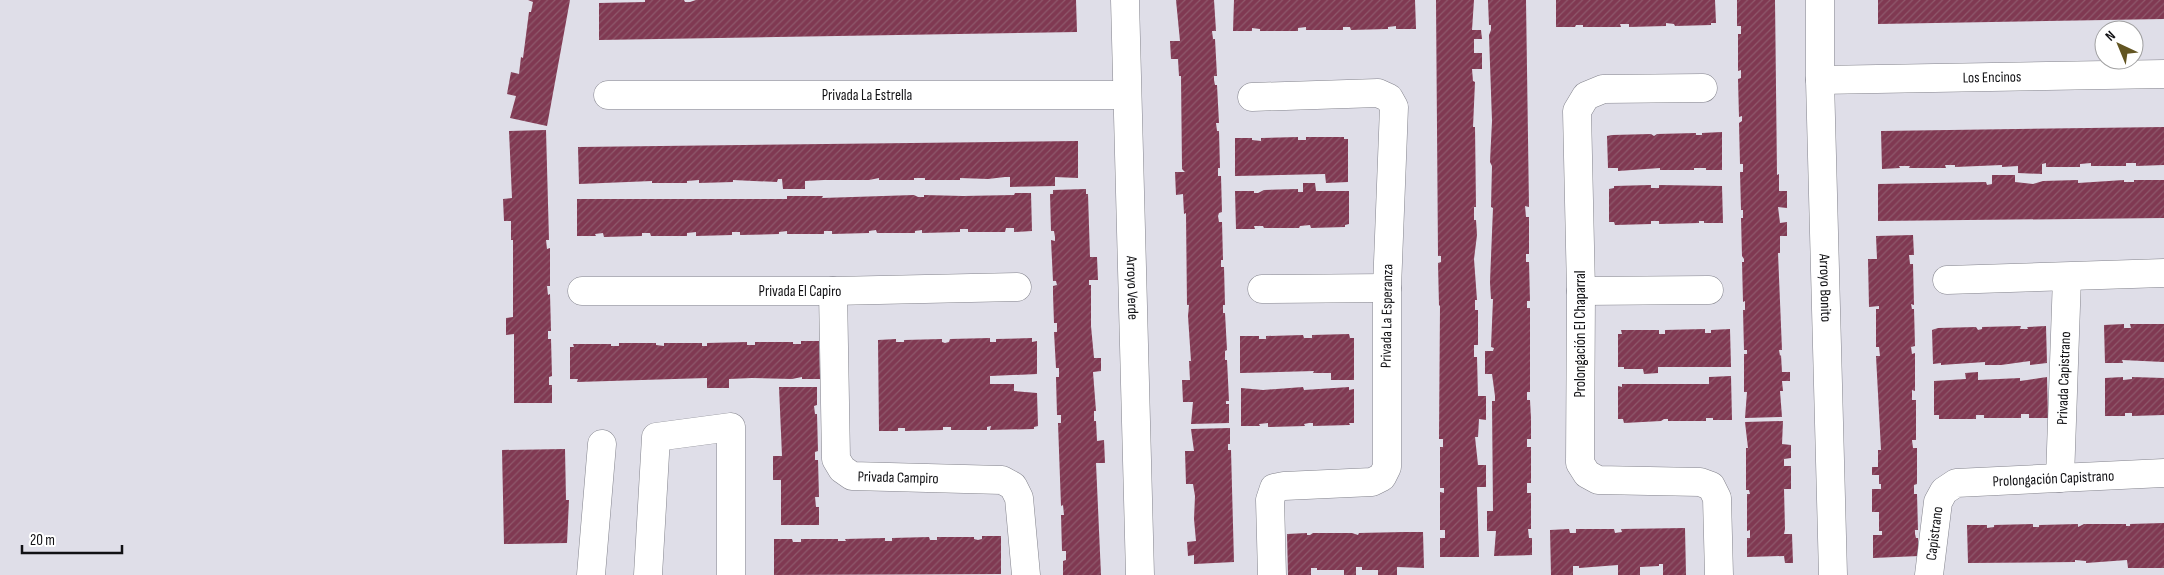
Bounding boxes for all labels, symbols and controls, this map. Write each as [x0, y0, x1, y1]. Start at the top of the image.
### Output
north arrow [2094, 20, 2144, 70]
text: N [2102, 27, 2119, 45]
street label: Los Encinos [1962, 67, 2022, 87]
street label: Privada La Estrella [822, 86, 913, 105]
street label: Arroyo Bonito [1815, 253, 1836, 322]
street label: Arroyo Verde [1122, 255, 1143, 320]
street label: Privada La Esperanza [1377, 264, 1397, 368]
street label: Prolongación El Chaparral [1571, 270, 1590, 398]
street label: Privada El Capiro [759, 281, 842, 301]
street label: Privada Capistrano [2052, 331, 2075, 425]
street label: Prolongación Capistrano [1992, 466, 2115, 491]
street label: Privada Campiro [857, 467, 939, 488]
street label: Capistrano [1921, 505, 1947, 561]
scale bar [22, 522, 122, 554]
text: 20 m [30, 531, 55, 550]

